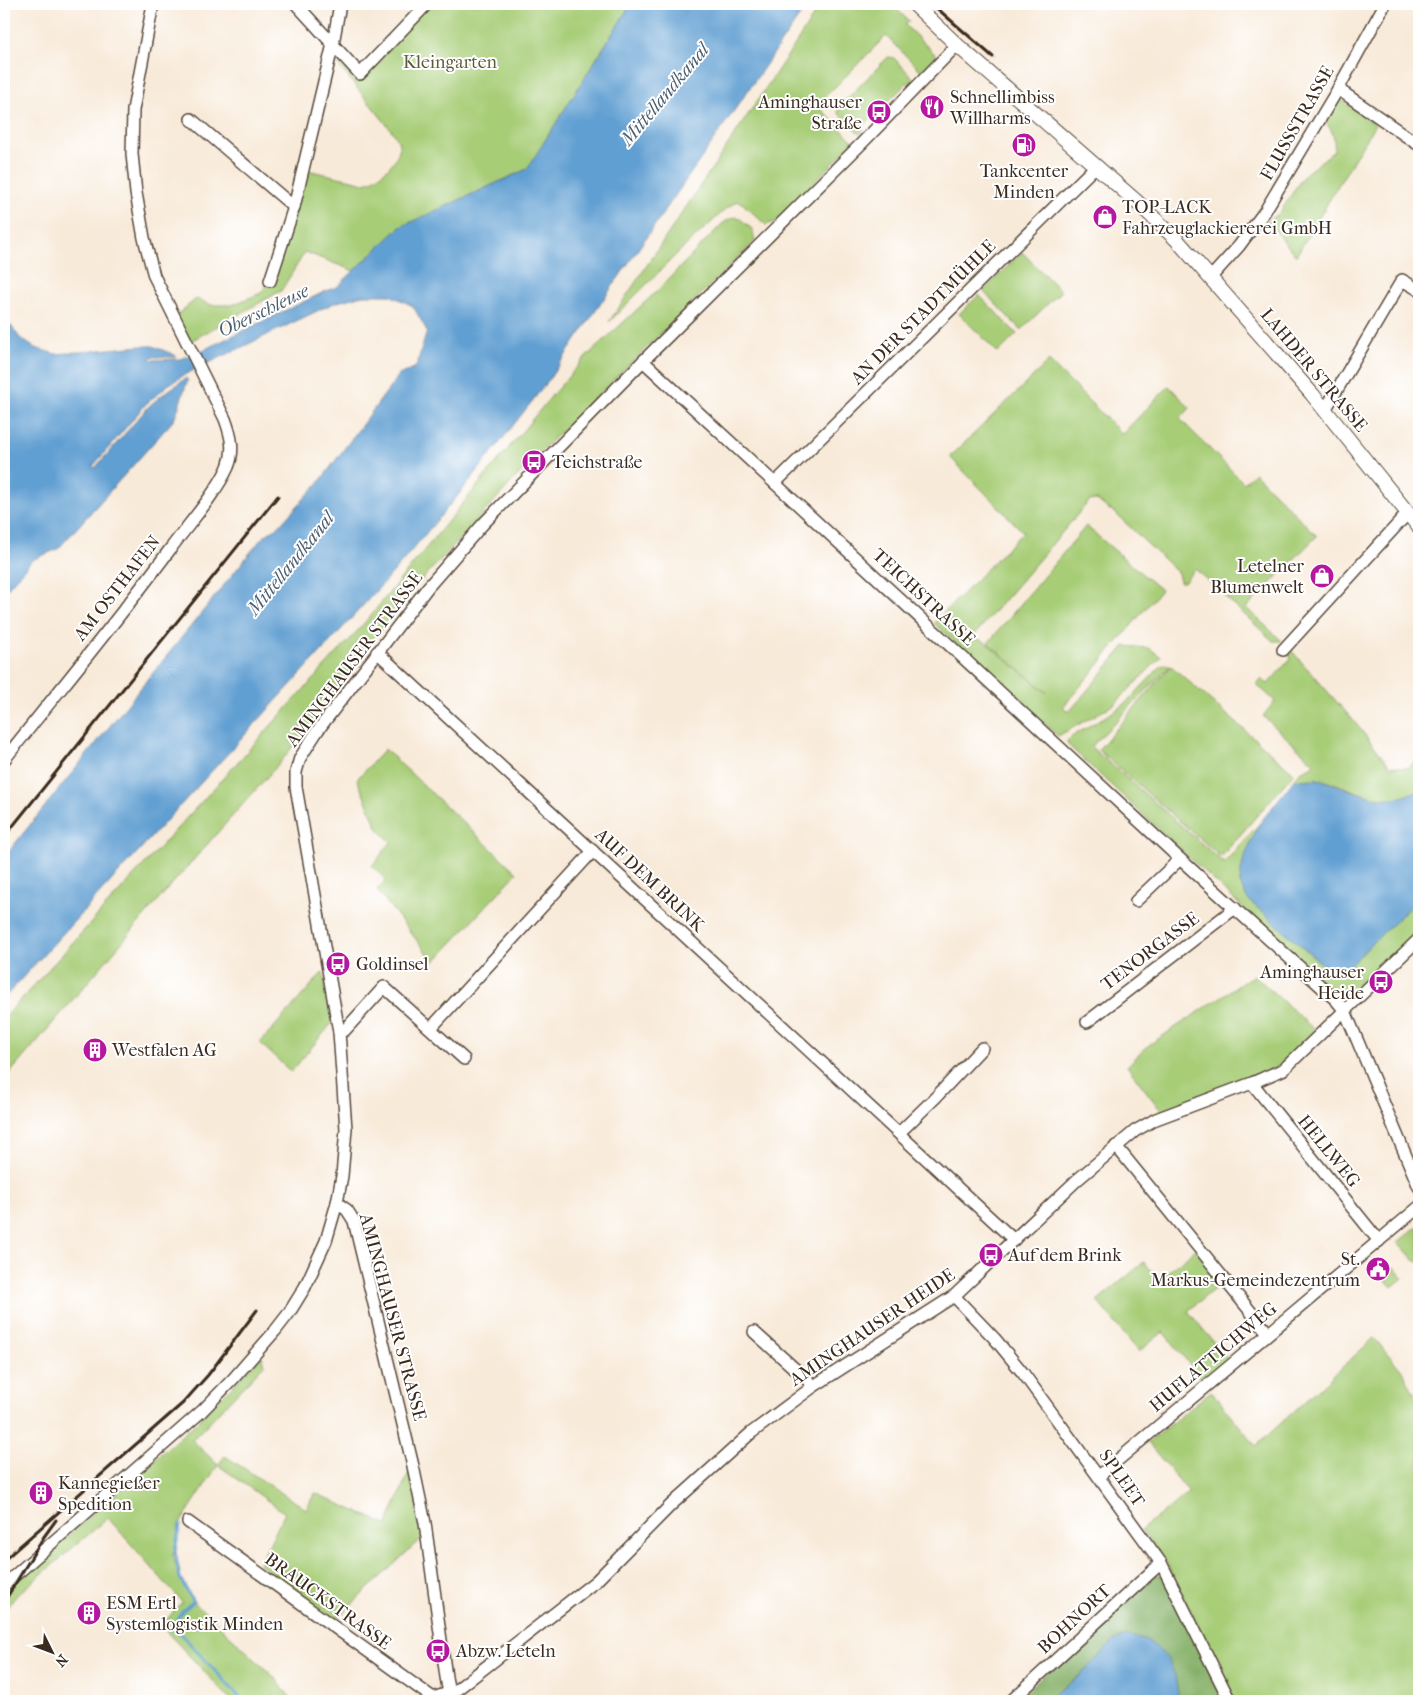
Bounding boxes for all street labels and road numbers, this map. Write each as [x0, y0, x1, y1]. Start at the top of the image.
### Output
street label: FLUSSSTRASSE [1256, 62, 1339, 184]
street label: AN DER STADTMÜHLE [845, 235, 1000, 390]
street label: LAHDER STRASSE [1256, 305, 1371, 436]
street label: AM OSTHAFEN [69, 531, 165, 646]
street label: TEICHSTRASSE [868, 545, 979, 650]
street label: AMINGHAUSER STRASSE [281, 568, 427, 752]
street label: AUF DEM BRINK [590, 824, 709, 937]
street label: TENORGASSE [1097, 908, 1203, 995]
street label: HELLWEG [1293, 1111, 1364, 1192]
street label: AMINGHAUSER STRASSE [354, 1210, 430, 1423]
street label: AMINGHAUSER HEIDE [785, 1264, 959, 1391]
street label: HUFLATTICHWEG [1145, 1298, 1281, 1417]
street label: SPLEET [1094, 1446, 1149, 1512]
street label: BRAUCKSTRASSE [261, 1549, 395, 1654]
street label: BOHNORT [1033, 1580, 1116, 1658]

